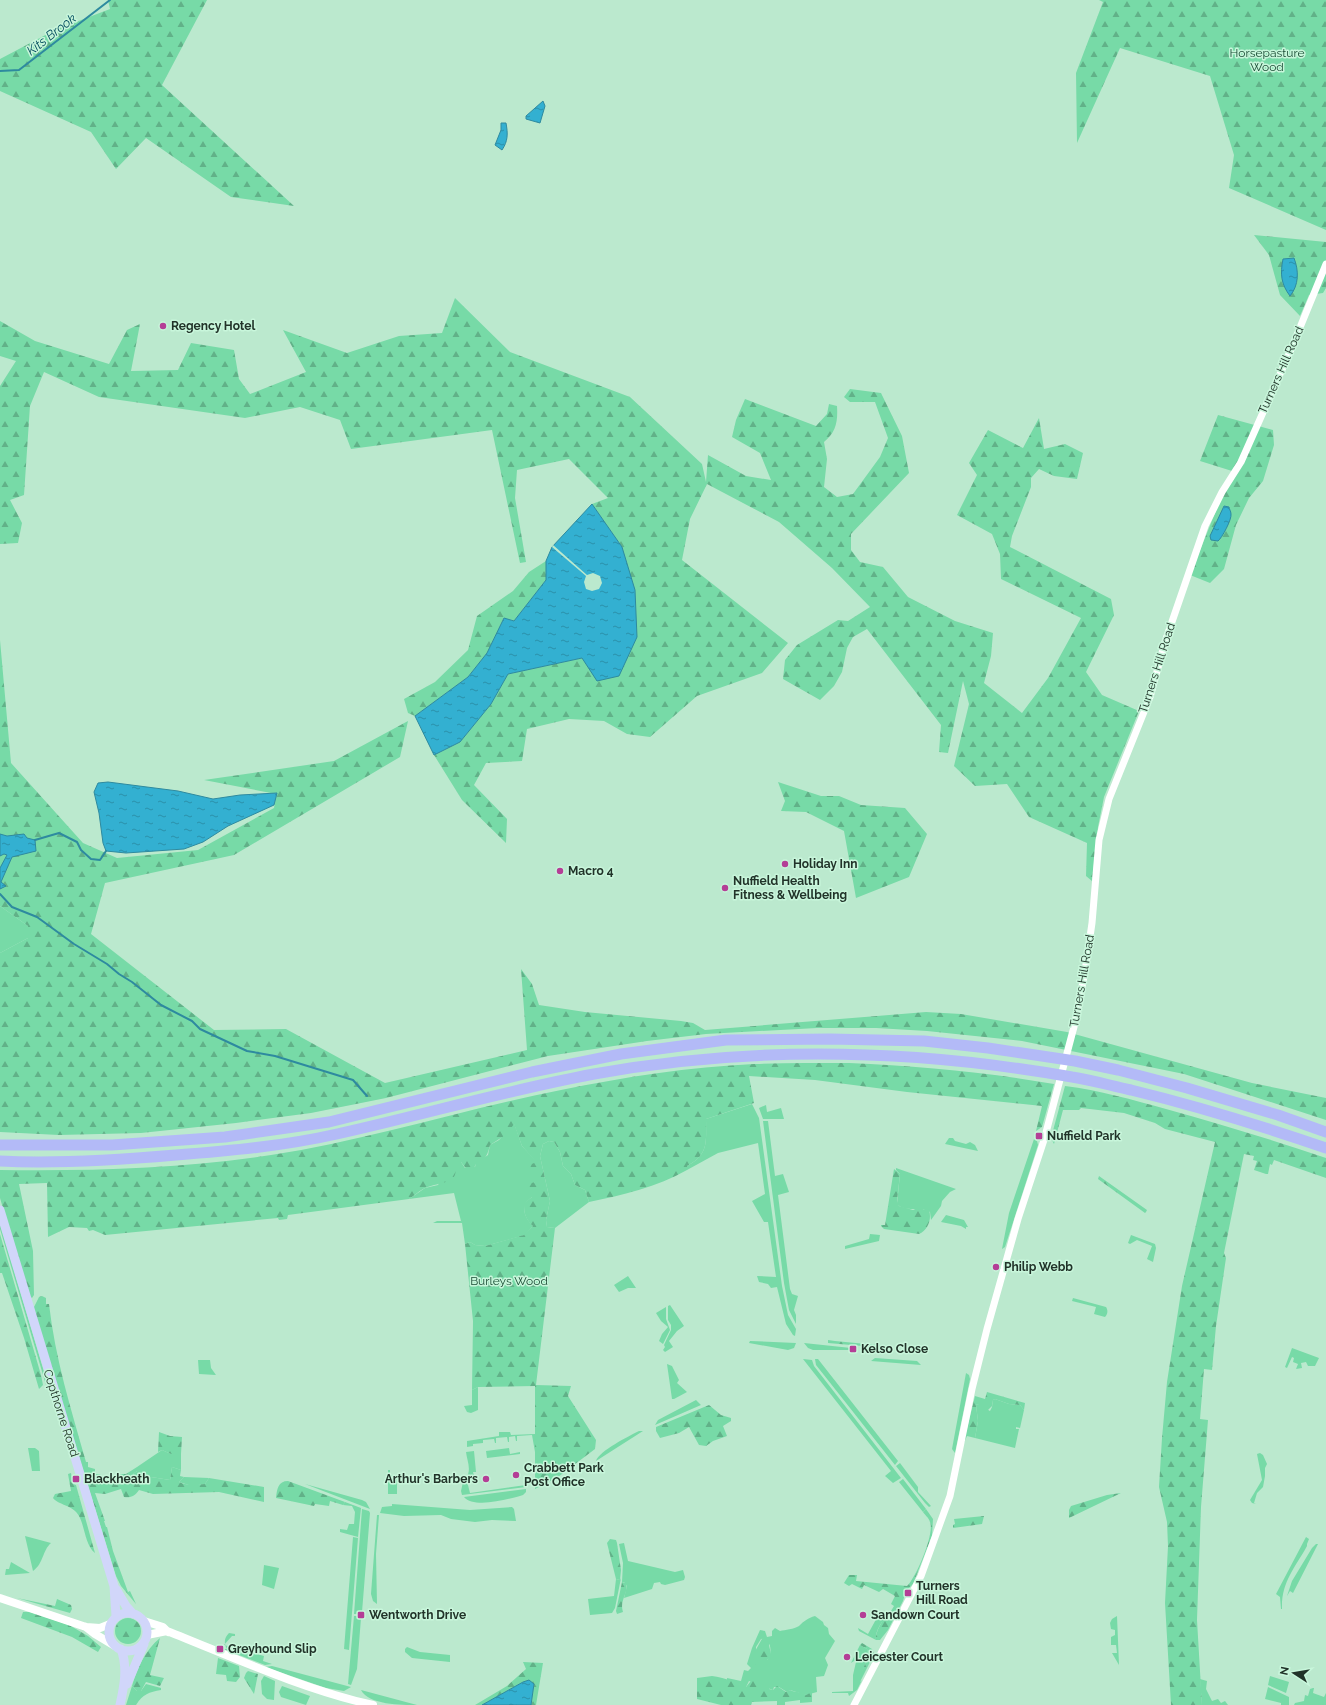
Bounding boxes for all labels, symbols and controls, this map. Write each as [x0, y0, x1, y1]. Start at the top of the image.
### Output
water label: Kits Brook [24, 10, 79, 58]
park label: Horsepasture Wood [1230, 46, 1304, 74]
place label: Regency Hotel [171, 319, 256, 333]
marker: Regency Hotel [158, 321, 168, 331]
street label: Turners Hill Road [1255, 324, 1307, 416]
street label: Turners Hill Road [1136, 621, 1178, 715]
place label: Holiday Inn [793, 857, 857, 871]
marker: Holiday Inn [780, 859, 790, 869]
place label: Macro 4 [568, 864, 614, 878]
marker: Macro 4 [555, 866, 565, 876]
place label: Nuffield Health Fitness & Wellbeing [733, 874, 847, 902]
marker: Nuffield Health Fitness & Wellbeing [720, 883, 730, 893]
street label: Turners Hill Road [1067, 933, 1097, 1029]
place label: Nuffield Park [1047, 1129, 1121, 1143]
marker: Nuffield Park [1034, 1131, 1044, 1141]
place label: Philip Webb [1004, 1260, 1073, 1274]
marker: Philip Webb [991, 1262, 1001, 1272]
park label: Burleys Wood [470, 1274, 548, 1288]
place label: Kelso Close [861, 1342, 928, 1356]
marker: Kelso Close [848, 1344, 858, 1354]
street label: Copthorne Road [40, 1368, 82, 1458]
place label: Crabbett Park Post Office [524, 1461, 604, 1489]
marker: Crabbett Park Post Office [511, 1470, 521, 1480]
place label: Blackheath [84, 1472, 149, 1486]
place label: Arthur's Barbers [385, 1472, 478, 1486]
marker: Blackheath [71, 1474, 81, 1484]
marker: Arthur's Barbers [481, 1474, 491, 1484]
place label: Turners Hill Road [916, 1579, 968, 1607]
marker: Turners Hill Road [903, 1588, 913, 1598]
place label: Wentworth Drive [369, 1608, 466, 1622]
place label: Sandown Court [871, 1608, 960, 1622]
marker: Wentworth Drive [356, 1610, 366, 1620]
marker: Sandown Court [858, 1610, 868, 1620]
place label: Greyhound Slip [228, 1642, 317, 1656]
marker: Greyhound Slip [215, 1644, 225, 1654]
place label: Leicester Court [855, 1650, 944, 1664]
marker: Leicester Court [842, 1652, 852, 1662]
north arrow [1274, 1653, 1314, 1693]
text: N [1277, 1666, 1292, 1676]

